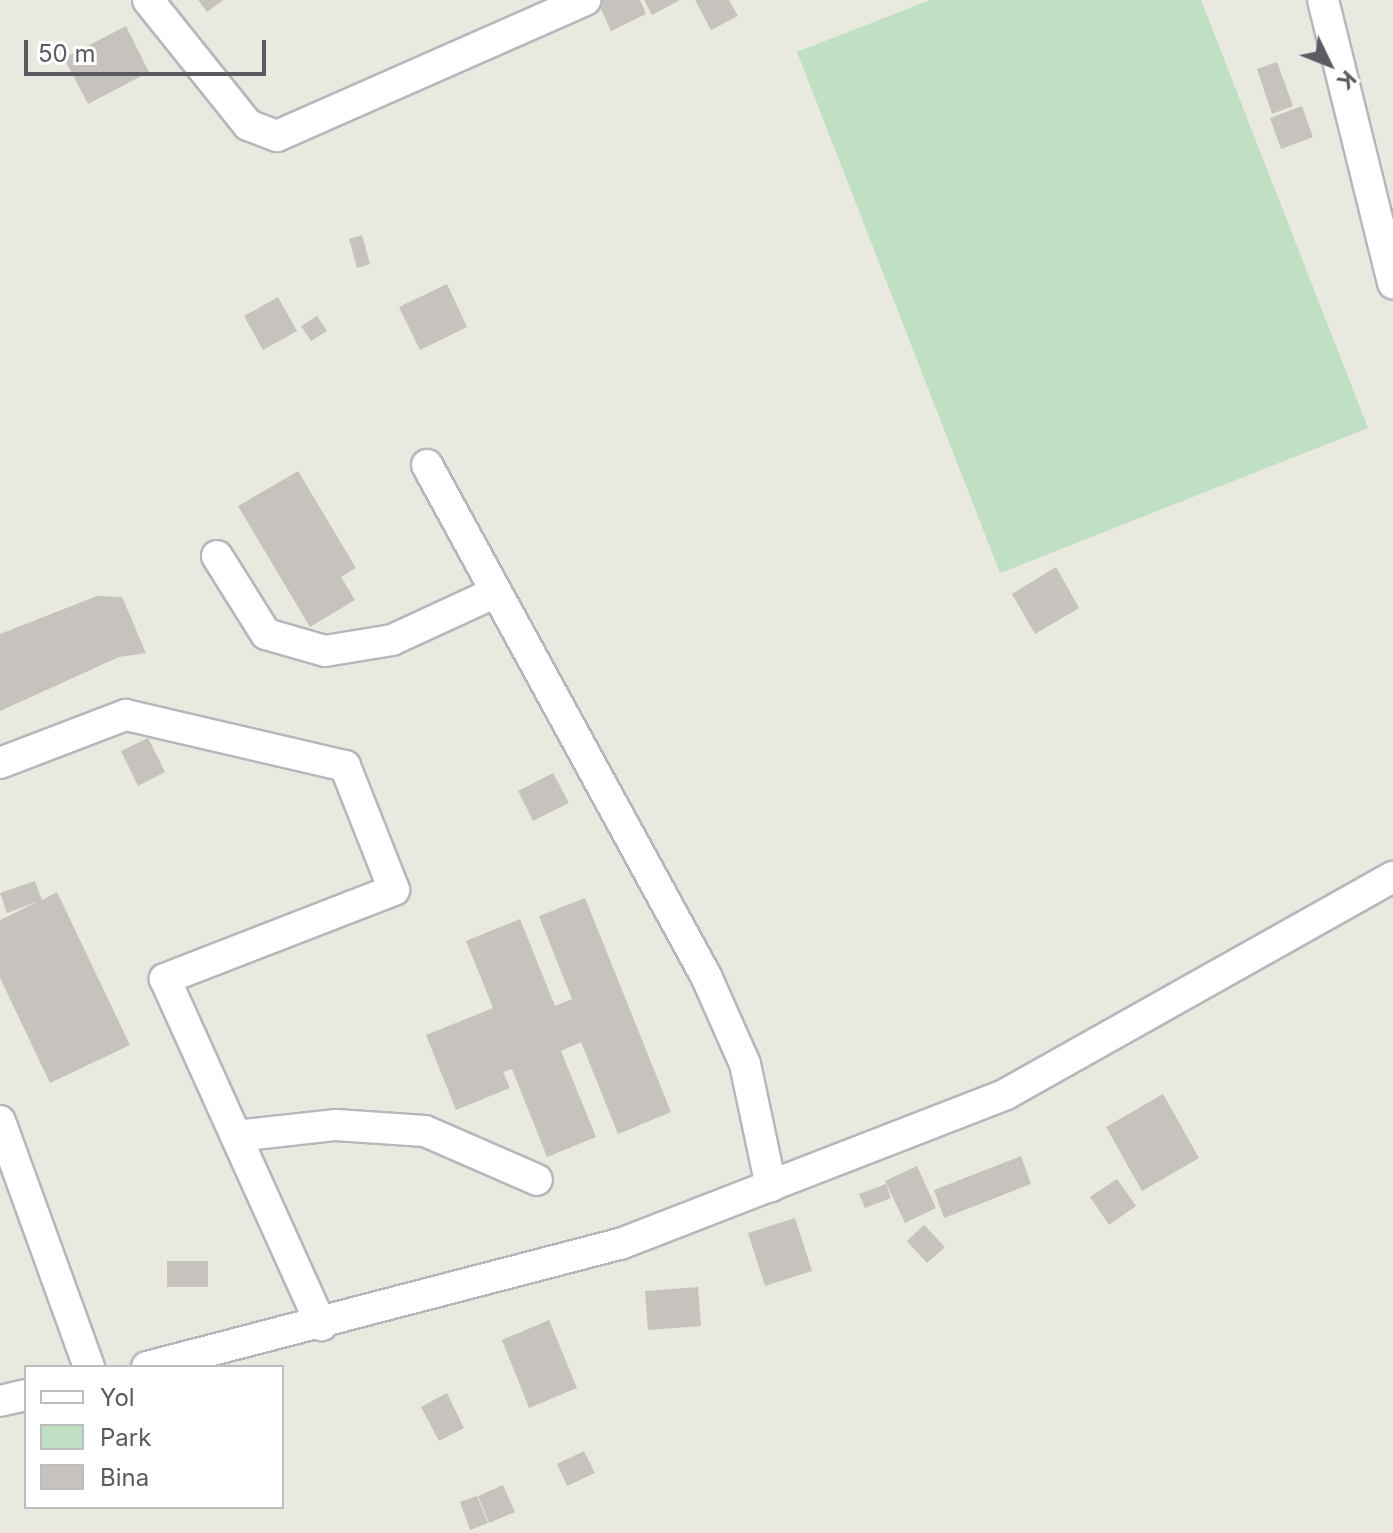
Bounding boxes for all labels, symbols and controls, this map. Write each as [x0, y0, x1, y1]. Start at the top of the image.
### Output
scale bar [28, 24, 270, 74]
north arrow [1289, 24, 1369, 104]
text: 50 m [38, 39, 96, 68]
text: K [1332, 66, 1361, 95]
legend [24, 1365, 284, 1509]
text: Yol [100, 1383, 135, 1412]
text: Park [100, 1423, 151, 1452]
text: Bina [100, 1463, 149, 1492]

